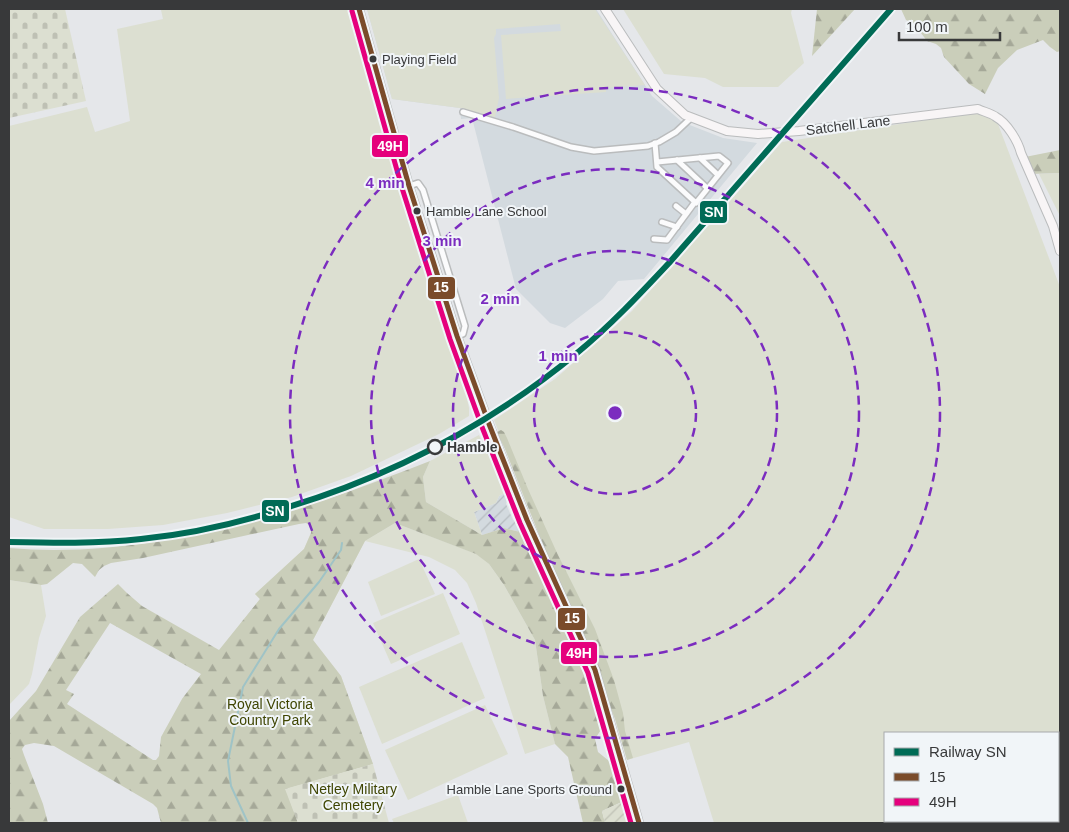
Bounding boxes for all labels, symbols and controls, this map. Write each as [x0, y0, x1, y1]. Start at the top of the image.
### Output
scale bar [899, 10, 1000, 42]
text: 100 m [906, 18, 948, 35]
place label: Playing Field [382, 52, 456, 67]
marker: Playing Field [368, 54, 378, 64]
street label: Satchell Lane [805, 112, 891, 138]
line badge: 49H [371, 134, 409, 158]
text: 49H [377, 138, 403, 154]
text: 4 min [365, 174, 405, 191]
line badge: SN [699, 200, 728, 224]
place label: Hamble Lane School [426, 204, 547, 219]
text: SN [704, 204, 724, 220]
marker: Hamble Lane School [412, 206, 422, 216]
text: 3 min [422, 232, 462, 249]
line badge: 15 [427, 276, 456, 300]
text: 15 [433, 279, 449, 295]
text: 2 min [480, 290, 520, 307]
text: 1 min [538, 347, 578, 364]
centre of rings [606, 404, 624, 422]
marker: Hamble [427, 439, 443, 455]
place label: Hamble [447, 439, 498, 455]
line badge: SN [261, 499, 290, 523]
text: SN [265, 503, 285, 519]
line badge: 15 [557, 607, 586, 631]
text: 15 [564, 610, 580, 626]
line badge: 49H [560, 641, 598, 665]
text: 49H [566, 645, 592, 661]
park label: Royal Victoria Country Park [227, 696, 313, 728]
legend [884, 732, 1059, 822]
text: Railway SN [929, 743, 1007, 760]
text: 15 [929, 768, 946, 785]
park label: Netley Military Cemetery [309, 781, 397, 813]
place label: Hamble Lane Sports Ground [447, 782, 612, 797]
marker: Hamble Lane Sports Ground [616, 784, 626, 794]
text: 49H [929, 793, 957, 810]

